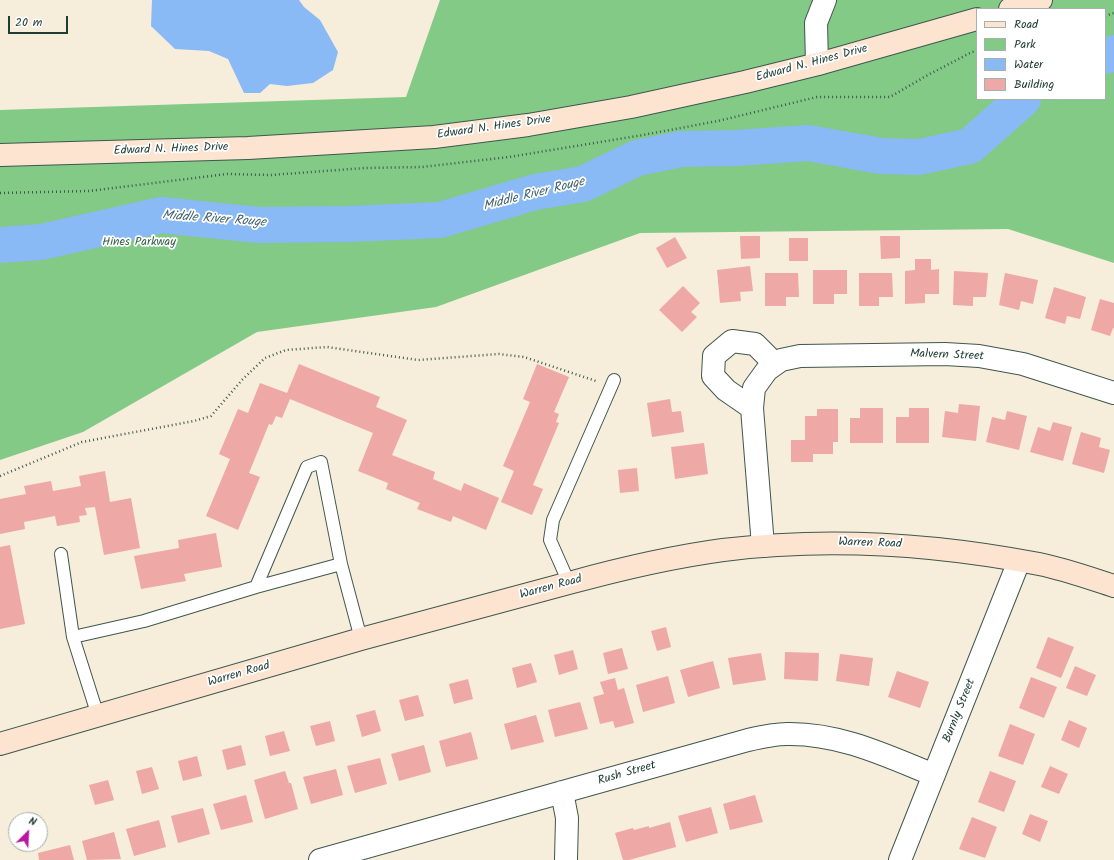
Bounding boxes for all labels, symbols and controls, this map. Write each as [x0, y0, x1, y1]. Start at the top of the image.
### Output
scale bar [10, 8, 70, 34]
legend [976, 8, 1106, 100]
text: 20 m [15, 13, 42, 32]
text: Road [1014, 15, 1038, 34]
text: Park [1014, 35, 1036, 54]
street label: Edward N. Hines Drive [755, 42, 869, 86]
text: Water [1014, 55, 1043, 74]
text: Building [1014, 75, 1054, 94]
street label: Edward N. Hines Drive [436, 113, 552, 143]
street label: Edward N. Hines Drive [113, 141, 229, 159]
water label: Middle River Rouge [482, 175, 586, 215]
water label: Middle River Rouge [162, 209, 266, 231]
park label: Hines Parkway [102, 236, 176, 250]
street label: Malvern Street [910, 348, 984, 364]
street label: Warren Road [838, 536, 902, 552]
street label: Warren Road [518, 573, 584, 603]
street label: Warren Road [206, 659, 272, 691]
street label: Burnly Street [941, 677, 979, 745]
street label: Rush Street [596, 759, 658, 789]
north arrow [8, 812, 48, 852]
text: N [26, 812, 39, 832]

